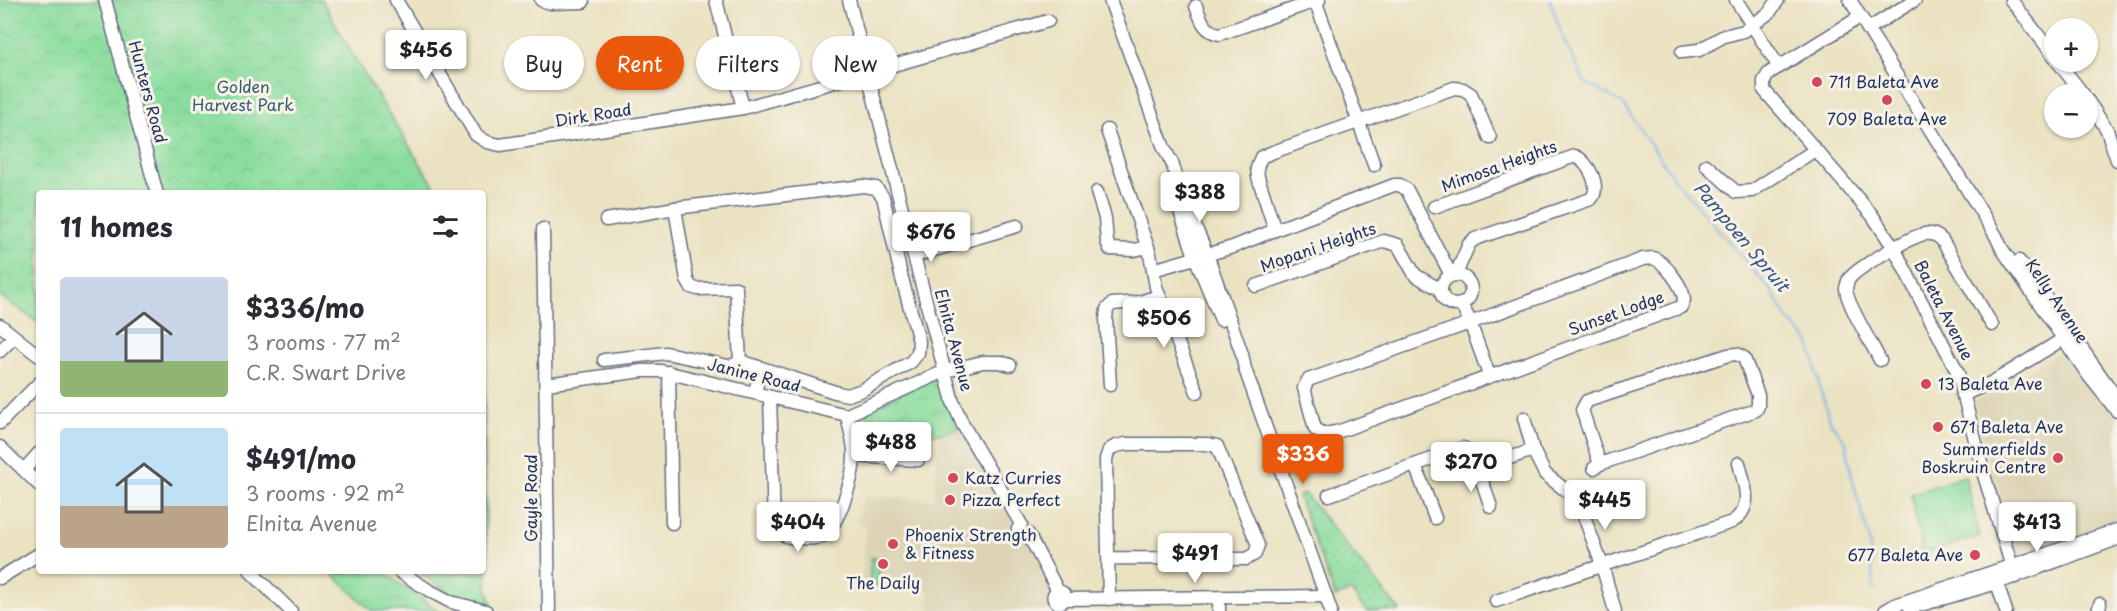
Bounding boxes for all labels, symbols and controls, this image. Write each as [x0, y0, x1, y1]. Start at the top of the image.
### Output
map controls [2044, 18, 2098, 138]
button: + [2044, 18, 2098, 72]
pin: $456 [390, 30, 462, 81]
text: $456 [399, 34, 453, 64]
chip: Buy [504, 36, 584, 90]
chip: Rent [596, 36, 684, 90]
chip: Filters [696, 36, 800, 90]
chip: New [812, 36, 898, 90]
street label: Hunters Road [124, 38, 174, 146]
place label: 711 Baleta Ave [1829, 69, 1939, 93]
park label: Golden Harvest Park [192, 74, 294, 116]
marker: 711 Baleta Ave [1810, 75, 1824, 89]
button: − [2044, 84, 2098, 138]
marker: 709 Baleta Ave [1880, 93, 1894, 107]
street label: Dirk Road [553, 96, 633, 132]
place label: 709 Baleta Ave [1827, 106, 1947, 130]
street label: Mimosa Heights [1437, 133, 1560, 197]
pin: $388 [1164, 172, 1236, 223]
water label: Pampoen Spruit [1688, 175, 1798, 299]
text: $388 [1174, 176, 1226, 206]
text: 11 homes [60, 207, 173, 246]
icon: filters [429, 210, 462, 243]
pin: $676 [895, 212, 967, 263]
street label: Mopani Heights [1257, 215, 1379, 277]
text: $676 [906, 216, 956, 246]
street label: Kelly Avenue [2021, 253, 2095, 348]
street label: Baleta Avenue [1909, 255, 1981, 364]
street label: Sunset Lodge [1564, 284, 1667, 341]
street label: Elnita Avenue [930, 286, 980, 394]
text: $336/mo [246, 288, 364, 327]
pin: $506 [1128, 298, 1200, 349]
icon: home [108, 301, 180, 373]
text: $506 [1137, 302, 1191, 332]
text: 3 rooms · 77 m² [246, 327, 401, 357]
street label: Janine Road [705, 351, 803, 397]
text: C.R. Swart Drive [246, 357, 406, 387]
place label: 13 Baleta Ave [1938, 371, 2043, 395]
marker: 13 Baleta Ave [1919, 377, 1933, 391]
place label: 671 Baleta Ave [1950, 414, 2064, 438]
marker: 671 Baleta Ave [1931, 420, 1945, 434]
pin: $488 [855, 422, 927, 473]
text: $488 [865, 426, 917, 456]
pin: $336 [1267, 434, 1339, 485]
place label: Summerfields Boskruin Centre [1921, 436, 2046, 478]
text: $336 [1276, 438, 1330, 468]
text: $491/mo [246, 439, 356, 478]
pin: $270 [1435, 442, 1507, 493]
text: $270 [1445, 446, 1497, 476]
marker: Summerfields Boskruin Centre [2051, 451, 2065, 465]
icon: home [108, 452, 180, 524]
street label: Gayle Road [518, 454, 542, 542]
place label: Katz Curries [965, 465, 1061, 489]
marker: Katz Curries [946, 471, 960, 485]
text: 3 rooms · 92 m² [246, 478, 405, 508]
pin: $445 [1569, 480, 1641, 531]
text: $445 [1579, 484, 1631, 514]
place label: Pizza Perfect [962, 487, 1061, 511]
marker: Pizza Perfect [943, 493, 957, 507]
pin: $404 [762, 502, 834, 553]
pin: $413 [2001, 502, 2073, 553]
text: $404 [771, 506, 825, 536]
text: $413 [2013, 506, 2061, 536]
text: Elnita Avenue [246, 508, 378, 538]
place label: Phoenix Strength & Fitness [905, 522, 1037, 564]
pin: $491 [1159, 533, 1231, 584]
marker: Phoenix Strength & Fitness [886, 537, 900, 551]
text: $491 [1172, 537, 1218, 567]
place label: 677 Baleta Ave [1847, 542, 1963, 566]
marker: 677 Baleta Ave [1968, 548, 1982, 562]
marker: The Daily [876, 557, 890, 571]
place label: The Daily [846, 570, 920, 594]

